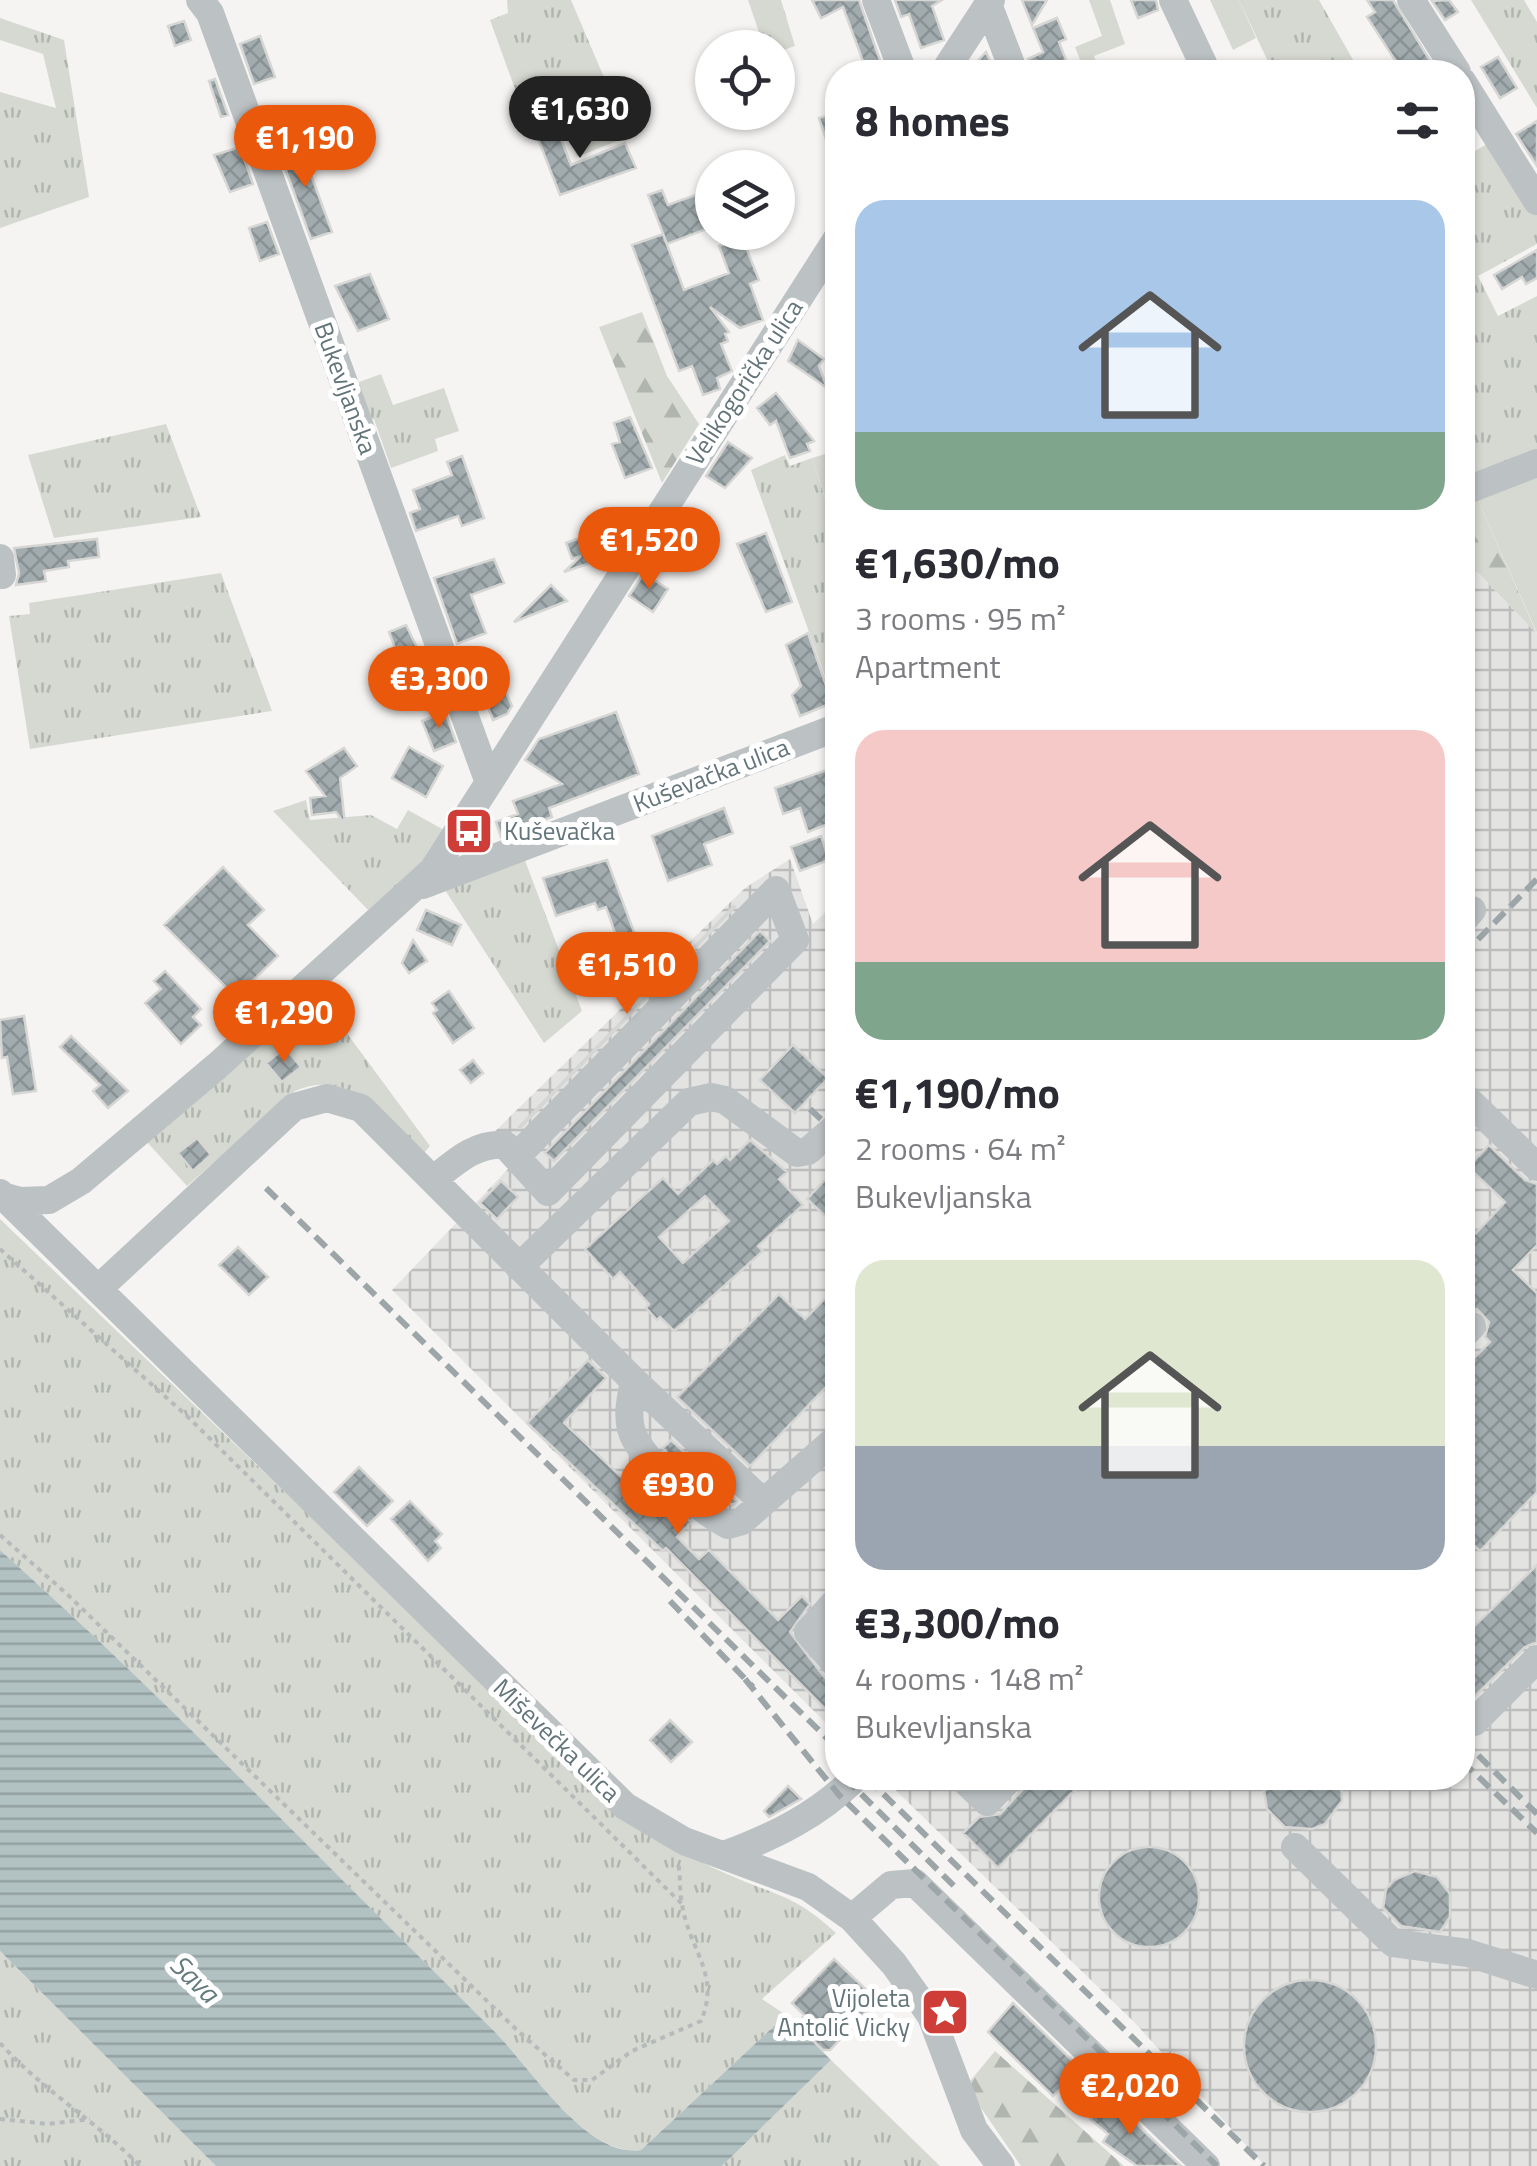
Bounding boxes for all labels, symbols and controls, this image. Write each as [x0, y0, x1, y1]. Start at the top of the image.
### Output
map controls [695, 30, 795, 250]
button: locate [695, 30, 795, 130]
pin: €1,630 [499, 76, 661, 161]
text: €1,630 [531, 84, 629, 132]
text: 8 homes [855, 88, 1010, 152]
icon: filters [1390, 93, 1445, 148]
pin: €1,190 [224, 105, 386, 190]
text: €1,190 [256, 113, 354, 161]
button: layers [695, 150, 795, 250]
icon: home [1060, 265, 1240, 445]
street label: Velikogorička ulica [676, 291, 812, 473]
street label: Bukevljanska [305, 317, 388, 460]
pin: €1,520 [568, 507, 730, 592]
text: €1,520 [600, 515, 698, 563]
text: €1,630/mo [855, 530, 1060, 594]
text: 3 rooms · 95 m² [855, 594, 1066, 642]
text: Apartment [855, 642, 1001, 690]
pin: €3,300 [358, 646, 520, 731]
text: €3,300 [390, 654, 488, 702]
street label: Kuševačka ulica [627, 728, 795, 822]
icon: home [1060, 795, 1240, 975]
bus stop icon: Kuševačka [443, 805, 495, 857]
place label: Kuševačka [504, 812, 615, 850]
pin: €1,510 [546, 932, 708, 1017]
text: €1,510 [578, 940, 676, 988]
pin: €1,290 [203, 980, 365, 1065]
text: €1,290 [235, 988, 333, 1036]
text: €1,190/mo [855, 1060, 1060, 1124]
text: 2 rooms · 64 m² [855, 1124, 1066, 1172]
text: Bukevljanska [855, 1172, 1032, 1220]
icon: home [1060, 1325, 1240, 1505]
pin: €930 [619, 1452, 737, 1537]
text: €930 [642, 1460, 714, 1508]
text: €3,300/mo [855, 1590, 1060, 1654]
text: 4 rooms · 148 m² [855, 1654, 1084, 1702]
street label: Miševečka ulica [485, 1669, 629, 1811]
text: Bukevljanska [855, 1702, 1032, 1750]
water label: Sava [161, 1944, 231, 2014]
place label: Vijoleta Antolić Vicky [777, 1979, 910, 2046]
place icon: Vijoleta Antolić Vicky [919, 1986, 971, 2038]
pin: €2,020 [1049, 2053, 1211, 2138]
text: €2,020 [1081, 2061, 1179, 2109]

